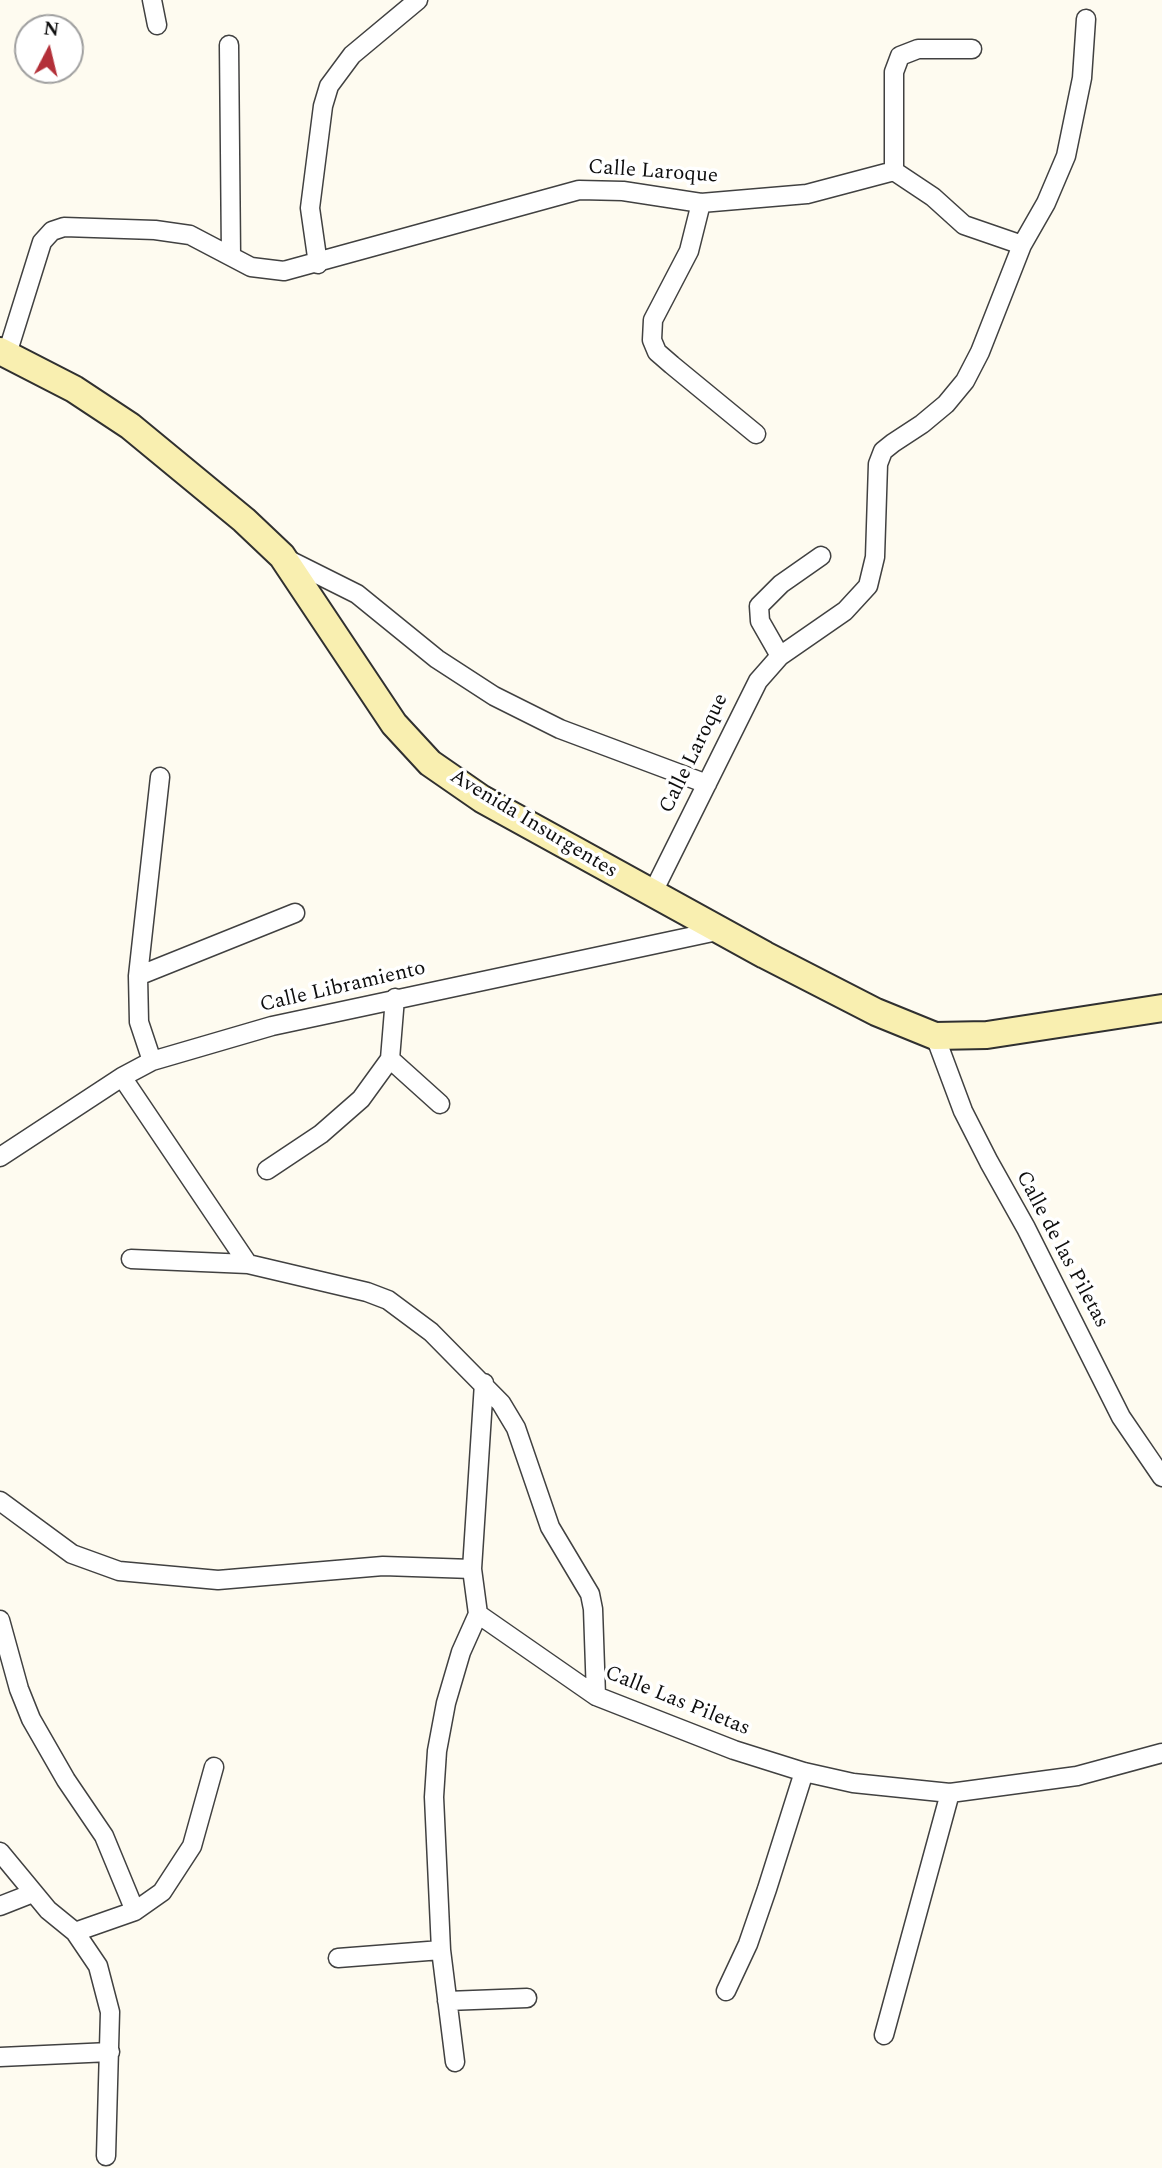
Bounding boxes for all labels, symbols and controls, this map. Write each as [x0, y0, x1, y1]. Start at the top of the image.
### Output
north arrow [14, 14, 84, 84]
text: N [42, 14, 61, 45]
street label: Calle Laroque [587, 156, 719, 190]
street label: Calle Laroque [655, 690, 735, 818]
street label: Avenida Insurgentes [445, 765, 621, 885]
street label: Calle Libramiento [258, 957, 428, 1019]
street label: Calle de las Piletas [1009, 1167, 1113, 1333]
street label: Calle Las Piletas [601, 1661, 753, 1743]

